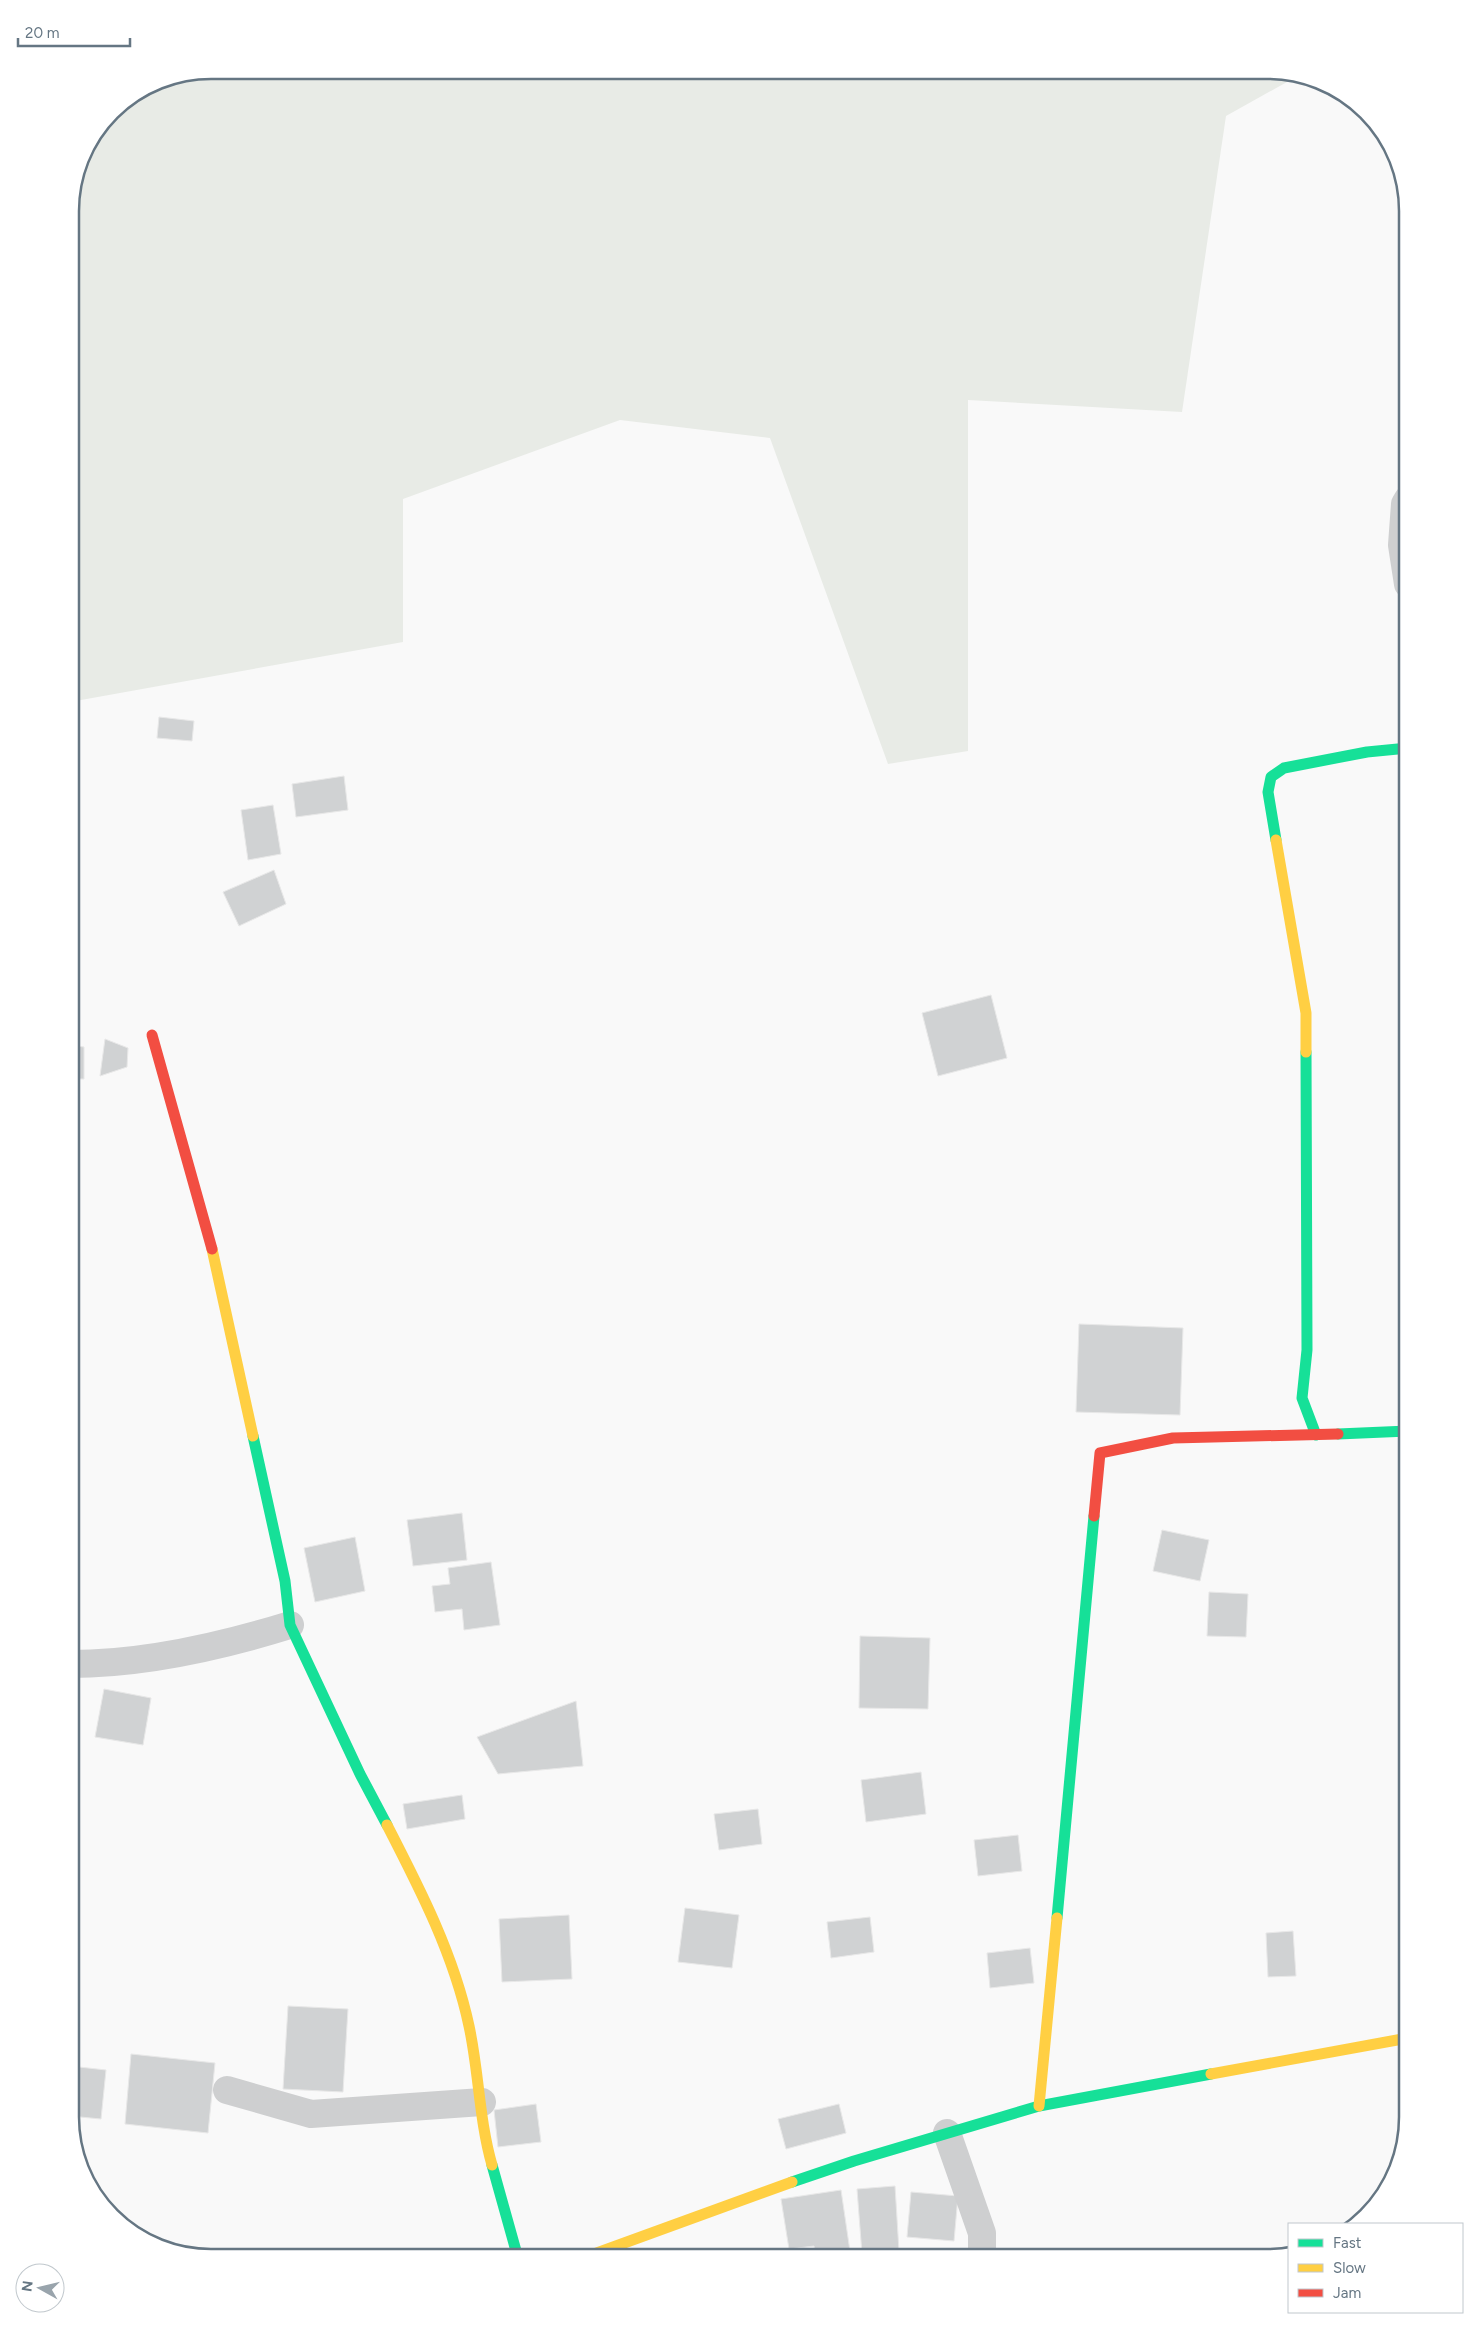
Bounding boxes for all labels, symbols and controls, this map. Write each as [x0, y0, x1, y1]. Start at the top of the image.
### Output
scale bar [18, 15, 130, 47]
text: 20 m [25, 24, 59, 42]
legend [1288, 2223, 1463, 2313]
text: Fast [1333, 2234, 1362, 2252]
text: Slow [1333, 2259, 1366, 2277]
north arrow [15, 2263, 65, 2313]
text: N [18, 2280, 37, 2293]
text: Jam [1333, 2284, 1361, 2302]

